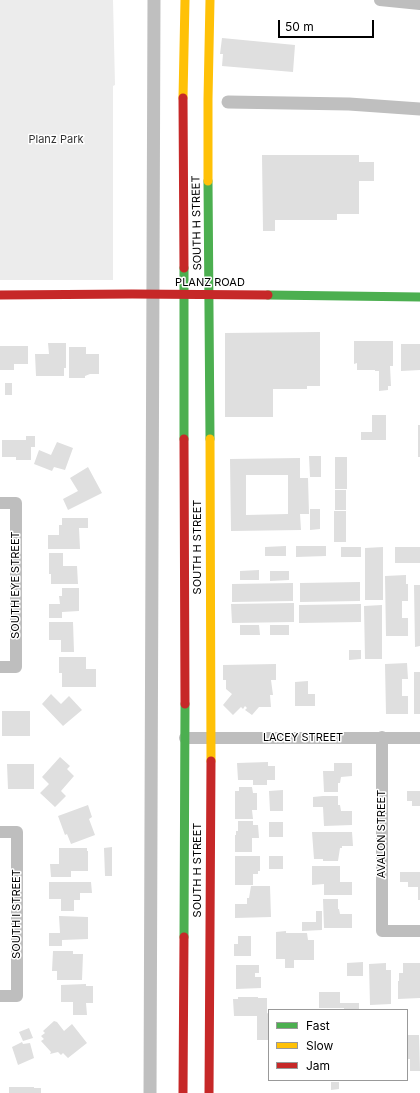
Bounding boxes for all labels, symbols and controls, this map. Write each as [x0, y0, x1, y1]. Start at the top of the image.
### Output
scale bar [280, 12, 376, 38]
text: 50 m [285, 19, 314, 34]
park label: Planz Park [28, 133, 84, 147]
street label: SOUTH H STREET [190, 175, 204, 271]
street label: PLANZ ROAD [175, 276, 245, 290]
street label: SOUTH H STREET [191, 500, 205, 594]
street label: SOUTH EYE STREET [9, 531, 23, 639]
street label: LACEY STREET [263, 731, 343, 745]
street label: AVALON STREET [375, 790, 389, 878]
street label: SOUTH H STREET [191, 823, 205, 917]
street label: SOUTH I STREET [10, 869, 24, 959]
legend [268, 1009, 408, 1081]
text: Fast [306, 1018, 330, 1033]
text: Slow [306, 1038, 333, 1053]
text: Jam [306, 1058, 330, 1073]

